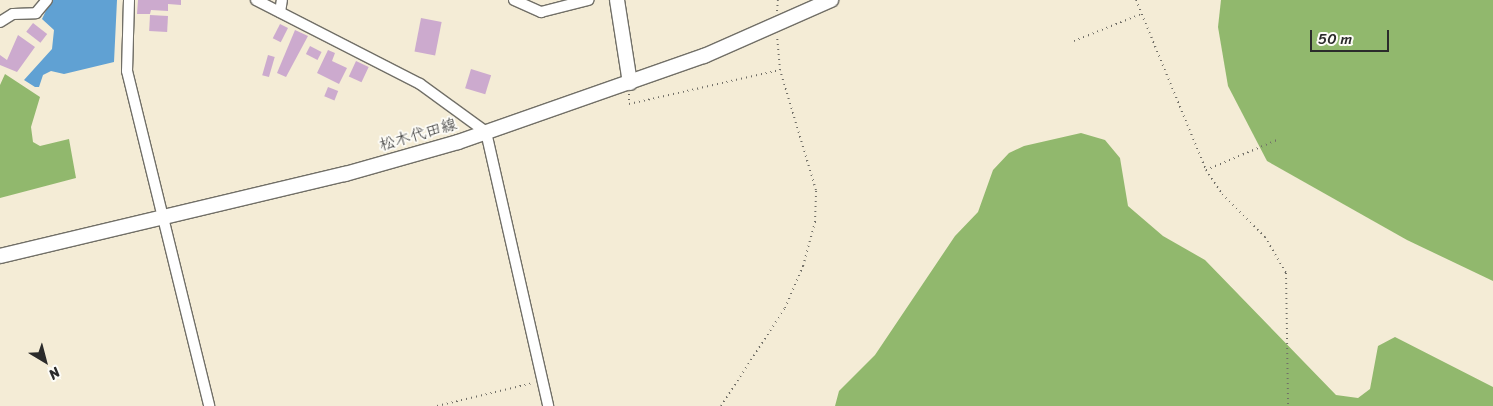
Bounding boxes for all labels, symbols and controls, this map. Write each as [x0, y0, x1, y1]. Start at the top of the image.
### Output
scale bar [1313, 20, 1392, 52]
text: 50 m [1318, 26, 1352, 52]
street label: 松木代田線 [377, 115, 459, 155]
north arrow [20, 336, 70, 386]
text: N [43, 360, 66, 386]

